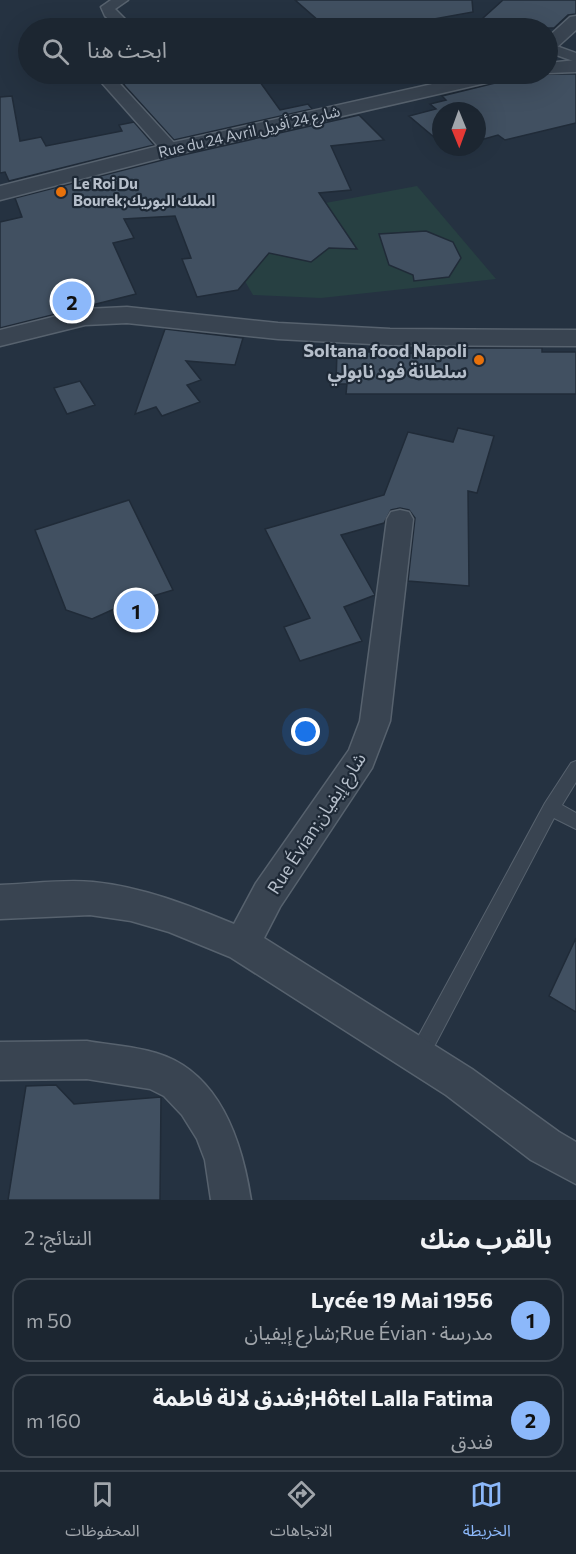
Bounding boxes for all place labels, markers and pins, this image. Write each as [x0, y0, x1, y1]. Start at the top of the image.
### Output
place label: Le Roi Du Bourek;الملك البوريك [73, 174, 215, 210]
marker: Le Roi Du Bourek;الملك البوريك [54, 185, 68, 199]
pin: 2 [52, 278, 92, 324]
place label: Soltana food Napoli سلطانة فود نابولي [303, 339, 467, 386]
marker: Soltana food Napoli سلطانة فود نابولي [472, 353, 486, 367]
pin: 1 [116, 588, 156, 632]

